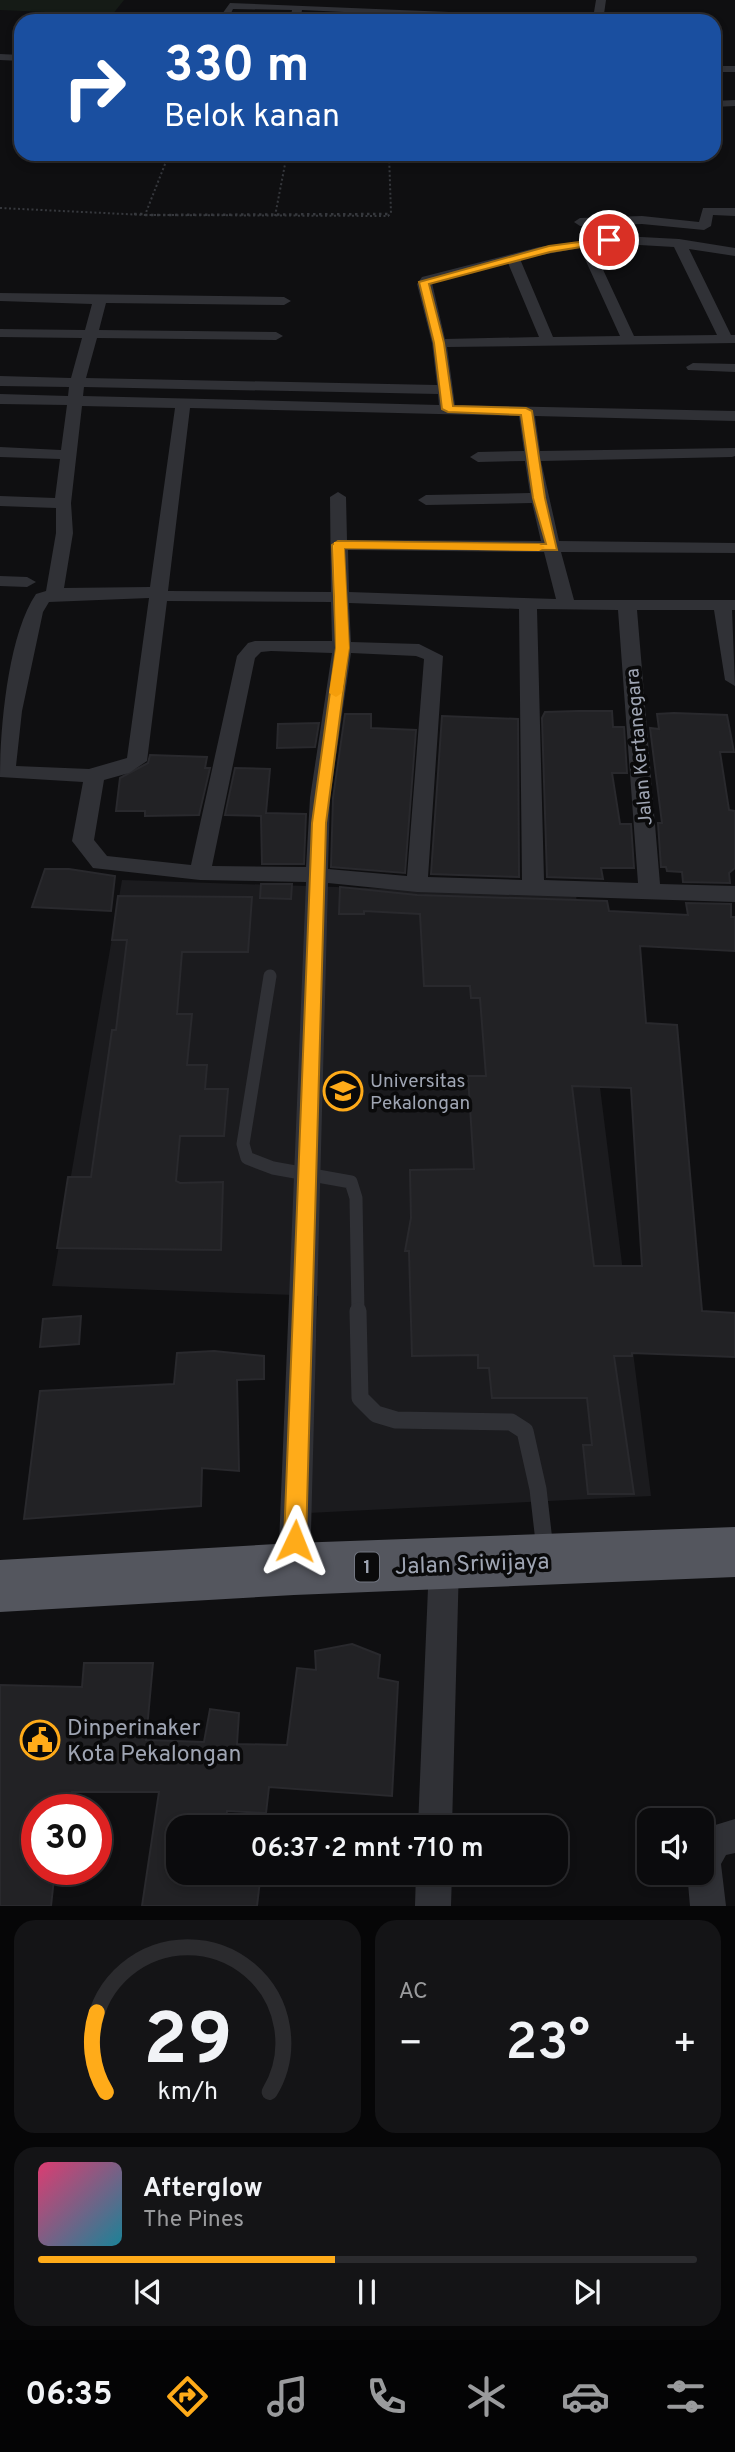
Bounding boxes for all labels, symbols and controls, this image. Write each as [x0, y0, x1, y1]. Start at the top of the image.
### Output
text: 330 m [164, 37, 309, 99]
icon: right [49, 42, 140, 133]
text: Belok kanan [164, 98, 340, 138]
pin [579, 210, 639, 270]
icon: arrive [590, 221, 628, 259]
street label: Jalan Kertanegara [621, 667, 659, 826]
school or university icon: Universitas Pekalongan [322, 1070, 364, 1112]
place label: Universitas Pekalongan [370, 1070, 470, 1116]
position arrow [258, 1504, 332, 1578]
street label: Jalan Sriwijaya [394, 1548, 550, 1583]
road number: 1 [355, 1552, 379, 1582]
place label: Dinperinaker Kota Pekalongan [67, 1715, 241, 1770]
public building icon: Dinperinaker Kota Pekalongan [19, 1719, 61, 1761]
speed limit sign: 30 [21, 1794, 112, 1885]
map controls [637, 1808, 714, 1885]
button: sound [637, 1808, 714, 1885]
text: 06:37 · 2 mnt · 710 m [251, 1833, 483, 1866]
text: AC [399, 1978, 428, 2007]
text: 29 [143, 1999, 232, 2091]
text: 23° [505, 2012, 590, 2078]
text: − [399, 2021, 423, 2070]
text: + [672, 2021, 697, 2070]
text: km/h [157, 2077, 218, 2109]
text: Afterglow [143, 2173, 263, 2206]
text: The Pines [143, 2206, 244, 2235]
icon: previous [129, 2273, 167, 2311]
icon: pause [348, 2273, 386, 2311]
icon: next [568, 2273, 606, 2311]
icon: directions [163, 2372, 212, 2421]
icon: music [263, 2372, 312, 2421]
icon: phone [362, 2372, 411, 2421]
icon: climate [462, 2372, 511, 2421]
icon: car [561, 2372, 610, 2421]
icon: filters [661, 2372, 710, 2421]
text: 06:35 [25, 2376, 112, 2416]

